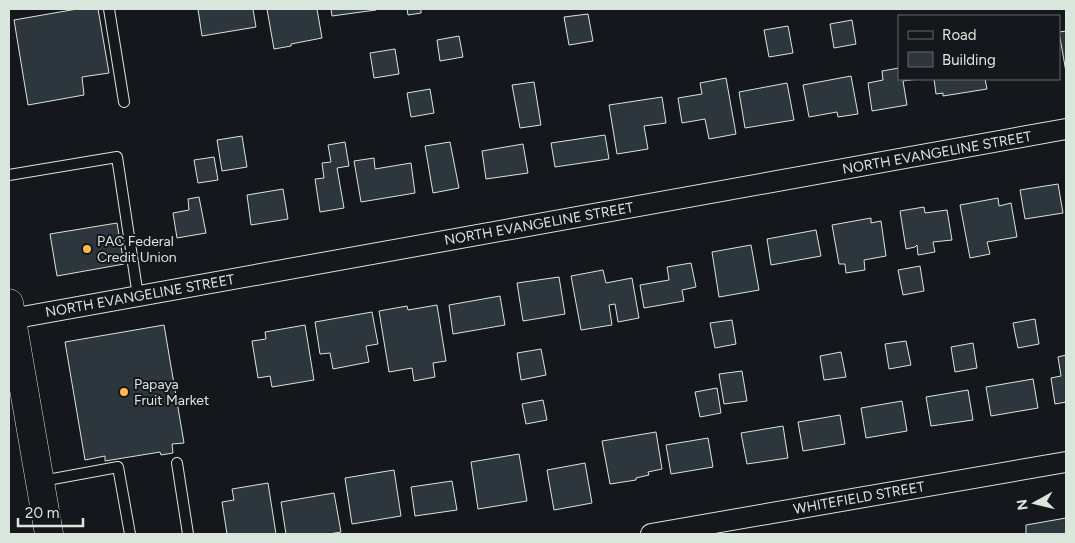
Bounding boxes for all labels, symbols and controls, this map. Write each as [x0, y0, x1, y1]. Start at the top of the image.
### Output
legend [898, 15, 1060, 80]
text: Road [942, 26, 977, 44]
text: Building [942, 51, 996, 69]
street label: NORTH EVANGELINE STREET [841, 128, 1033, 178]
street label: NORTH EVANGELINE STREET [443, 199, 635, 249]
place label: PAC Federal Credit Union [97, 233, 177, 266]
marker: PAC Federal Credit Union [81, 243, 93, 255]
street label: NORTH EVANGELINE STREET [44, 271, 236, 321]
place label: Papaya Fruit Market [134, 376, 209, 409]
marker: Papaya Fruit Market [118, 386, 130, 398]
street label: WHITEFIELD STREET [792, 478, 926, 518]
north arrow [1010, 478, 1060, 528]
scale bar [18, 496, 82, 528]
text: N [1013, 498, 1032, 511]
text: 20 m [25, 504, 59, 522]

